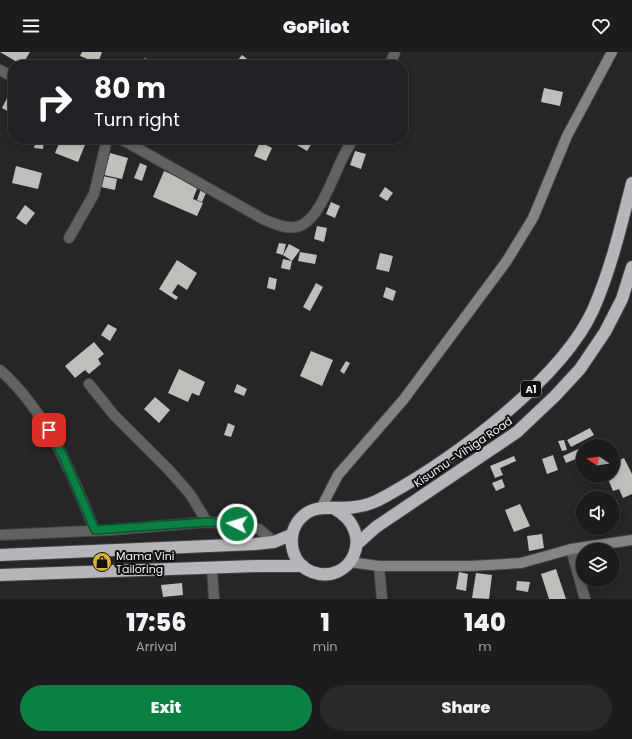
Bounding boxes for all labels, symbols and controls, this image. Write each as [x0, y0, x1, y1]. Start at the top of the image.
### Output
text: GoPilot [283, 14, 349, 39]
icon: menu [20, 15, 42, 37]
icon: heart [590, 15, 612, 37]
text: 80 m [94, 69, 166, 108]
icon: right [28, 76, 80, 128]
text: Turn right [94, 107, 180, 132]
road number: A1 [521, 381, 541, 397]
pin [32, 413, 66, 447]
street label: Kisumu -Vihiga Road [411, 413, 515, 491]
icon: arrive [38, 419, 60, 441]
north arrow [576, 439, 620, 483]
map controls [576, 439, 620, 587]
button: sound [576, 491, 620, 535]
position arrow [216, 503, 258, 545]
button: layers [576, 543, 620, 587]
place label: Mama Vini Tailoring [116, 548, 175, 577]
shop icon: Mama Vini Tailoring [91, 551, 113, 573]
text: 17:56 [126, 606, 186, 639]
text: 1 [321, 606, 330, 639]
text: 140 [464, 606, 506, 639]
text: Arrival [136, 637, 177, 656]
text: min [313, 637, 338, 656]
text: m [478, 637, 492, 656]
button: Exit [20, 685, 312, 731]
button: Share [320, 685, 612, 731]

